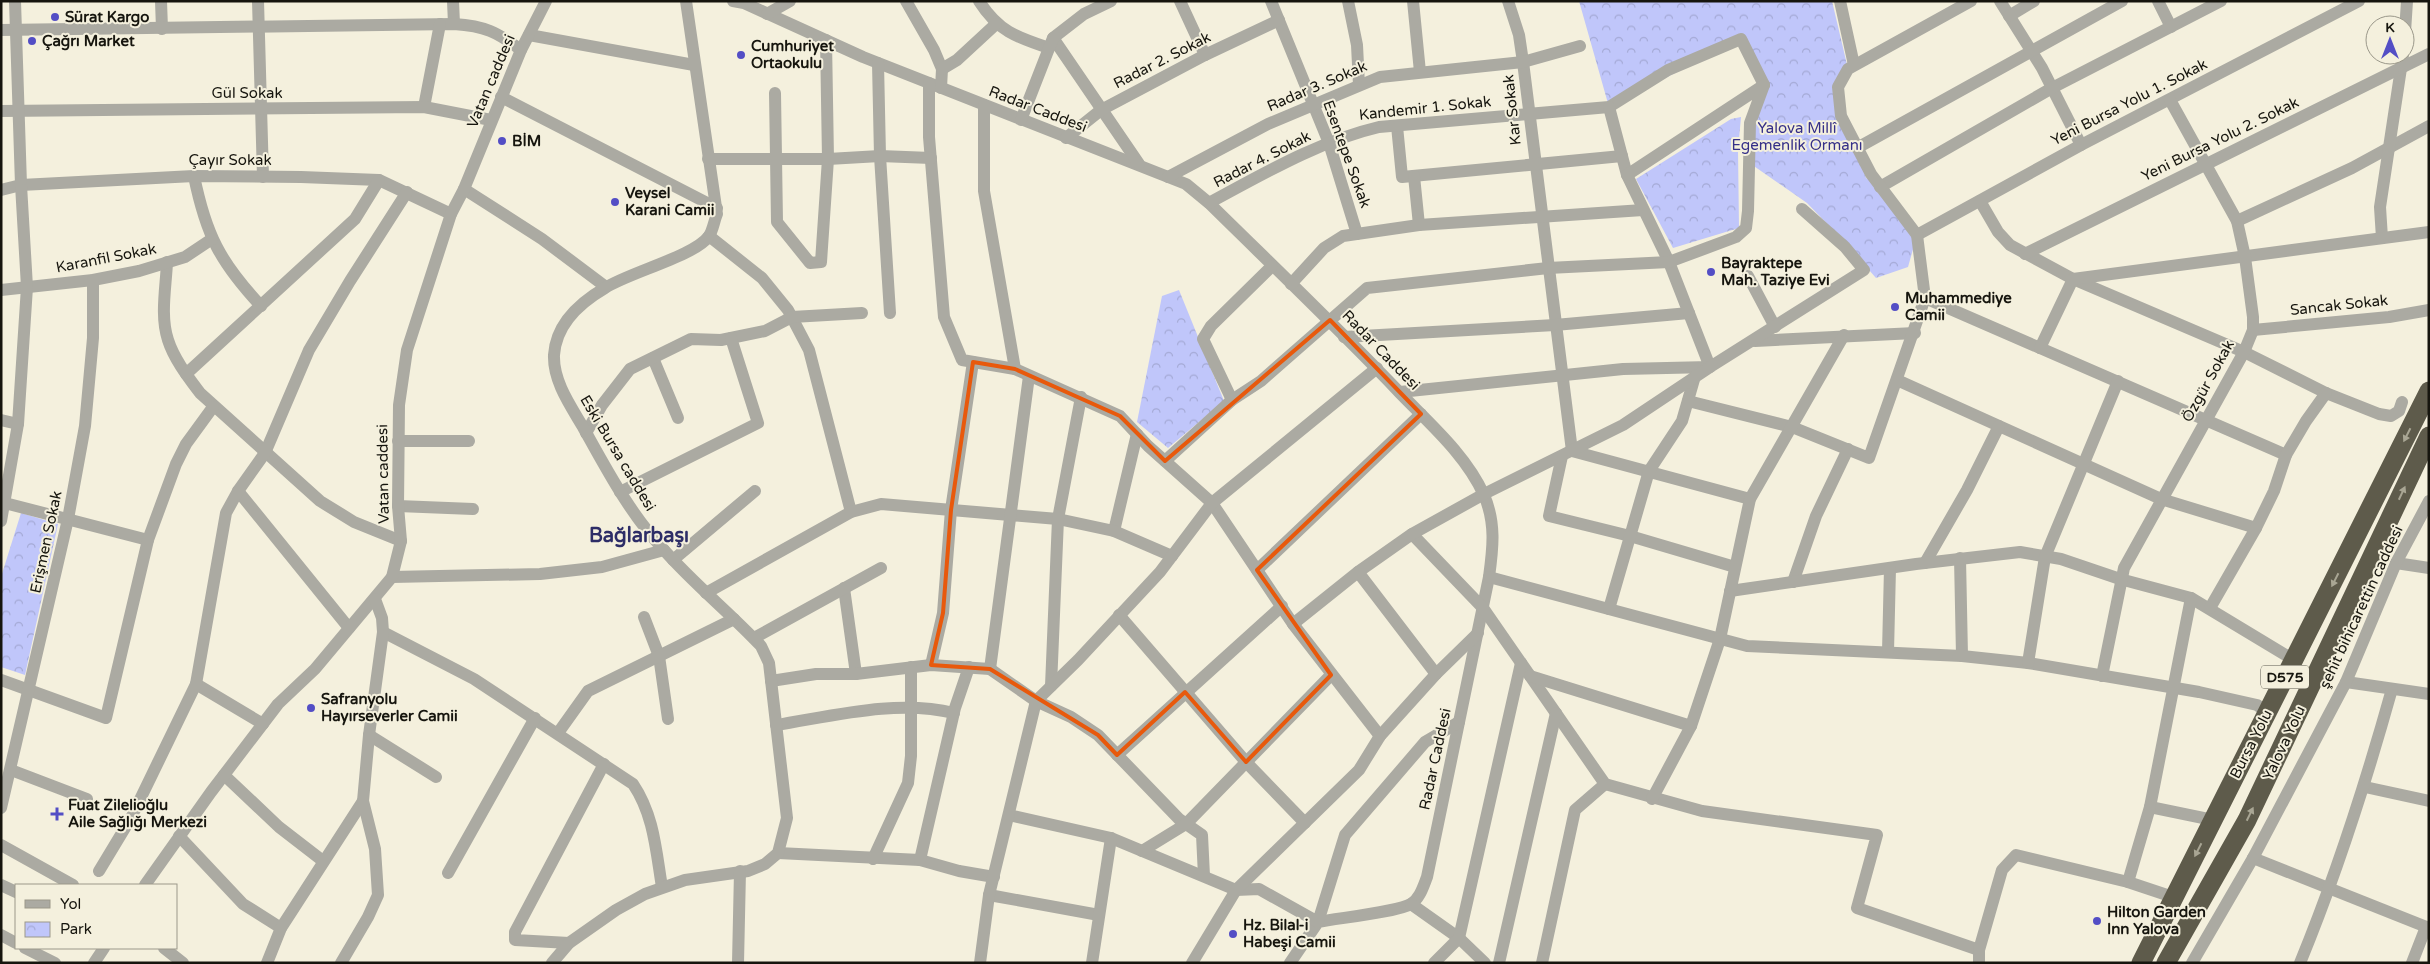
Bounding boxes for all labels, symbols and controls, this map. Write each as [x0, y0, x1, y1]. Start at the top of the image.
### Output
place label: Sürat Kargo [65, 8, 149, 27]
marker: Sürat Kargo [49, 11, 61, 23]
north arrow [2365, 15, 2415, 65]
text: K [2385, 19, 2395, 36]
street label: Radar 2. Sokak [1110, 28, 1214, 92]
place label: Çağrı Market [42, 32, 135, 51]
street label: Vatan caddesi [463, 32, 519, 130]
marker: Çağrı Market [26, 35, 38, 47]
place label: Cumhuriyet Ortaokulu [751, 37, 834, 72]
marker: Cumhuriyet Ortaokulu [735, 49, 747, 61]
street label: Yeni Bursa Yolu 1. Sokak [2048, 55, 2210, 149]
street label: Radar 3. Sokak [1264, 57, 1370, 115]
street label: Kar Sokak [1499, 74, 1525, 146]
street label: Radar Caddesi [986, 82, 1090, 136]
street label: Gül Sokak [211, 84, 283, 102]
street label: Kandemir 1. Sokak [1358, 92, 1492, 124]
street label: Yeni Bursa Yolu 2. Sokak [2138, 93, 2302, 185]
street label: Esentepe Sokak [1319, 98, 1375, 210]
park label: Yalova Millî Egemenlik Ormanı [1731, 119, 1863, 154]
street label: Radar 4. Sokak [1210, 127, 1314, 191]
place label: BİM [512, 132, 541, 150]
marker: BİM [496, 135, 508, 147]
street label: Çayır Sokak [188, 151, 272, 169]
place label: Veysel Karani Camii [625, 184, 715, 219]
marker: Veysel Karani Camii [609, 196, 621, 208]
street label: Karanfil Sokak [54, 239, 158, 277]
place label: Bayraktepe Mah. Taziye Evi [1721, 254, 1830, 290]
marker: Bayraktepe Mah. Taziye Evi [1705, 266, 1717, 278]
place label: Muhammediye Camii [1905, 289, 2012, 324]
street label: Sancak Sokak [2289, 291, 2389, 319]
marker: Muhammediye Camii [1889, 301, 1901, 313]
street label: Radar Caddesi [1338, 306, 1424, 394]
street label: Özgür Sokak [2178, 337, 2238, 425]
street label: Eski Bursa caddesi [576, 392, 660, 514]
street label: Vatan caddesi [373, 424, 393, 524]
one-way arrow [2403, 427, 2411, 442]
one-way arrow [2398, 486, 2406, 500]
street label: Erişmen Sokak [26, 489, 66, 595]
street label: şehit bihicarettin caddesi [2315, 523, 2407, 691]
district label: Bağlarbaşı [589, 524, 689, 548]
one-way arrow [2331, 573, 2339, 587]
road number: D575 [2261, 666, 2309, 689]
place label: Safranyolu Hayırseverler Camii [321, 690, 458, 726]
marker: Safranyolu Hayırseverler Camii [305, 702, 317, 714]
street label: Yalova Yolu [2259, 703, 2309, 783]
street label: Radar Caddesi [1415, 706, 1455, 812]
street label: Bursa Yolu [2226, 706, 2276, 782]
place label: Fuat Zilelioğlu Aile Sağlığı Merkezi [68, 796, 207, 832]
marker: Fuat Zilelioğlu Aile Sağlığı Merkezi [50, 807, 64, 821]
one-way arrow [2246, 807, 2254, 821]
one-way arrow [2194, 842, 2202, 857]
legend [15, 884, 178, 949]
text: Yol [60, 895, 81, 913]
place label: Hilton Garden Inn Yalova [2107, 903, 2206, 938]
marker: Hilton Garden Inn Yalova [2091, 915, 2103, 927]
place label: Hz. Bilal-i Habeşi Camii [1243, 916, 1336, 952]
text: Park [60, 920, 92, 938]
marker: Hz. Bilal-i Habeşi Camii [1227, 928, 1239, 940]

